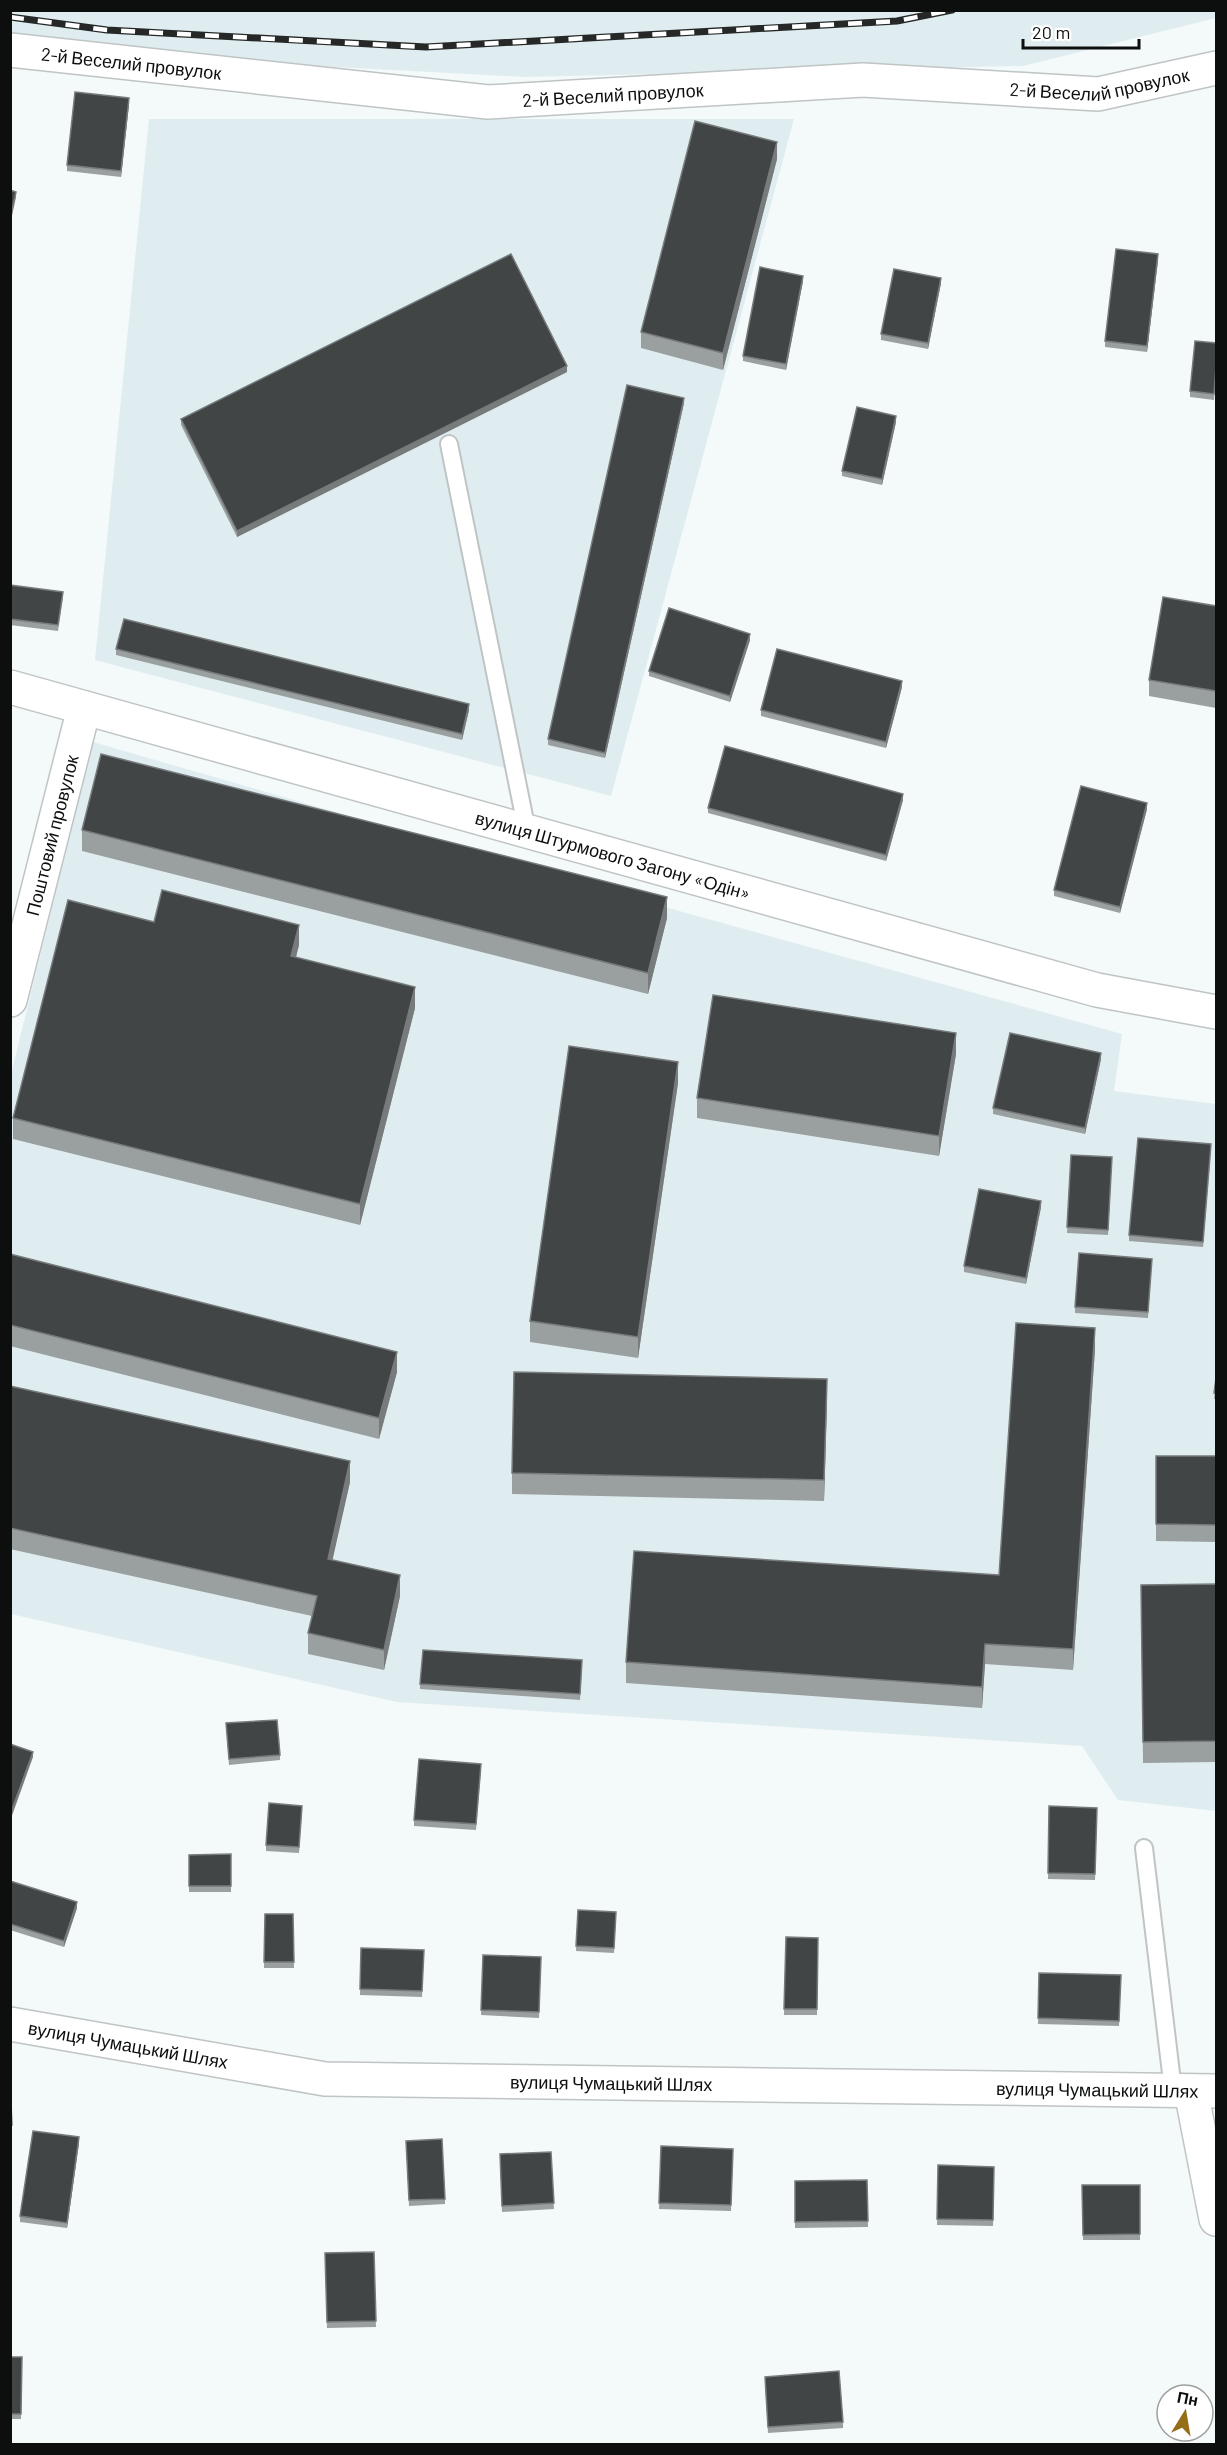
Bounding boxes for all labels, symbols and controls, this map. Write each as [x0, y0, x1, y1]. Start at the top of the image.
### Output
scale bar [1023, 12, 1138, 50]
text: 20 m [1032, 21, 1070, 43]
street label: 2-й Веселий провулок [40, 42, 223, 84]
street label: 2-й Веселий провулок [1009, 63, 1191, 105]
street label: 2-й Веселий провулок [522, 78, 704, 111]
street label: Поштовий провулок [21, 752, 83, 918]
street label: вулиця Штурмового Загону «Одін» [473, 806, 753, 904]
street label: вулиця Чумацький Шлях [27, 2016, 230, 2073]
street label: вулиця Чумацький Шлях [510, 2070, 713, 2095]
street label: вулиця Чумацький Шлях [996, 2077, 1198, 2102]
north arrow [1155, 2383, 1215, 2443]
text: Пн [1176, 2386, 1200, 2409]

